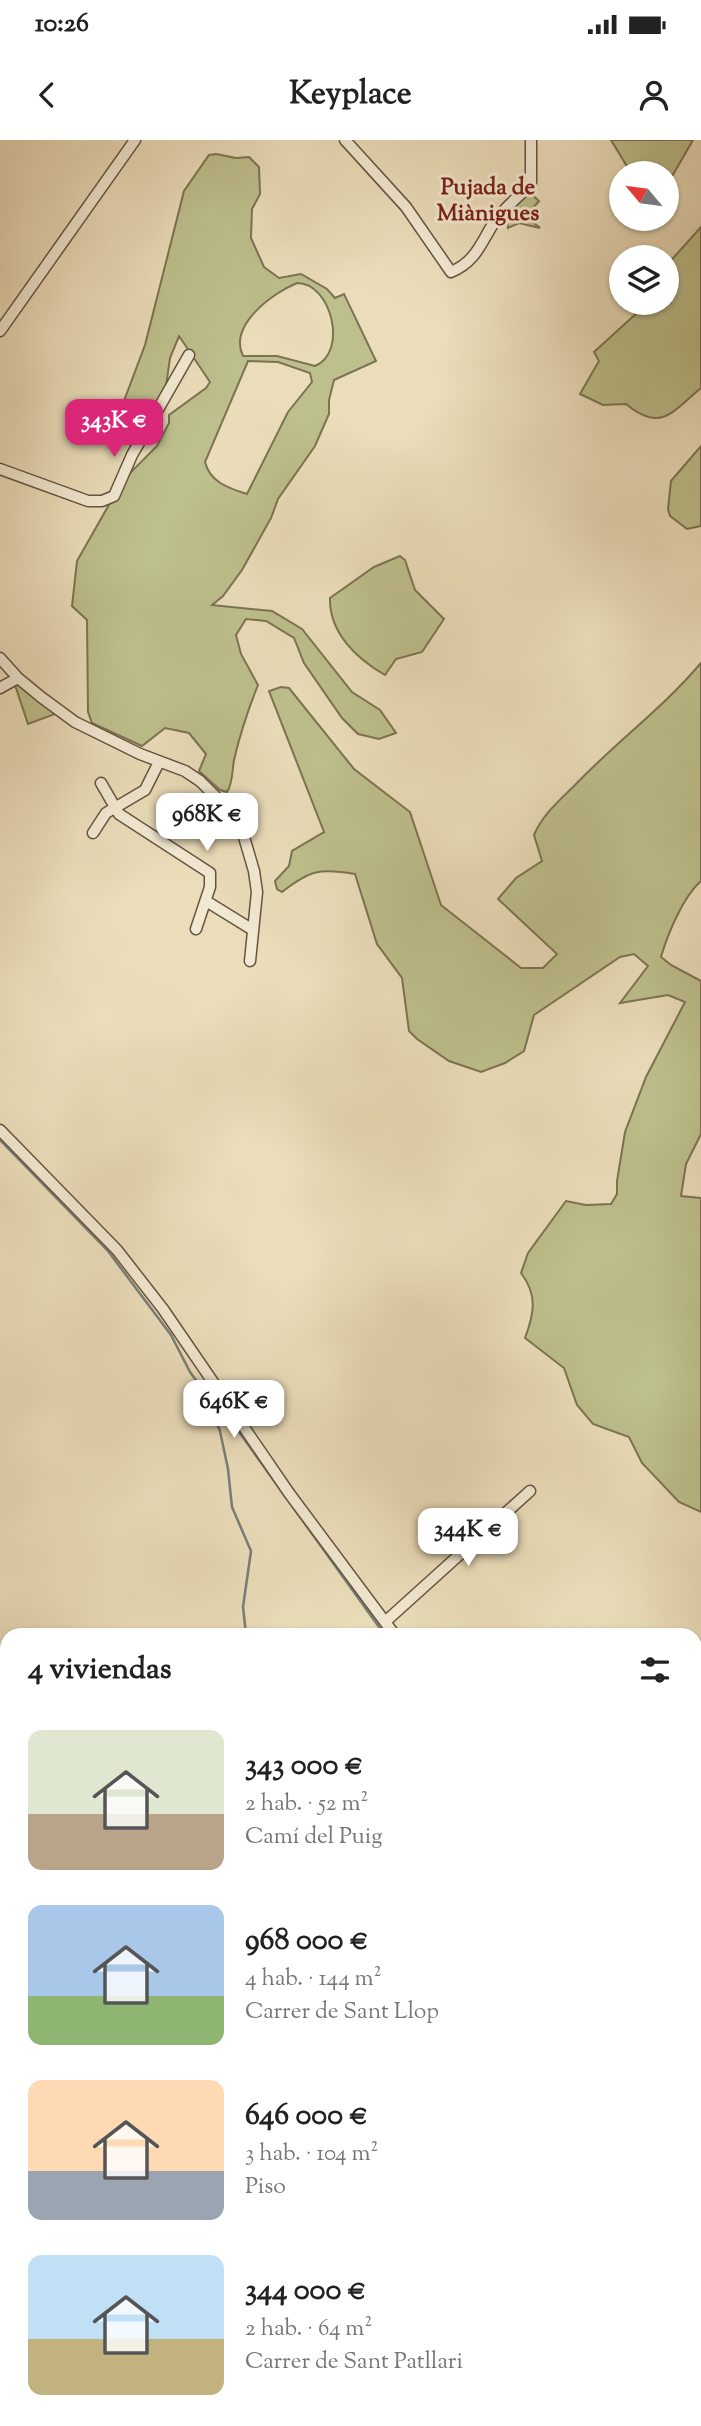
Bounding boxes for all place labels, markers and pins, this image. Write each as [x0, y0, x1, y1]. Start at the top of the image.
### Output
pin: 343K € [57, 400, 171, 459]
pin: 968K € [150, 794, 264, 853]
pin: 646K € [177, 1380, 291, 1440]
pin: 344K € [411, 1508, 525, 1568]

